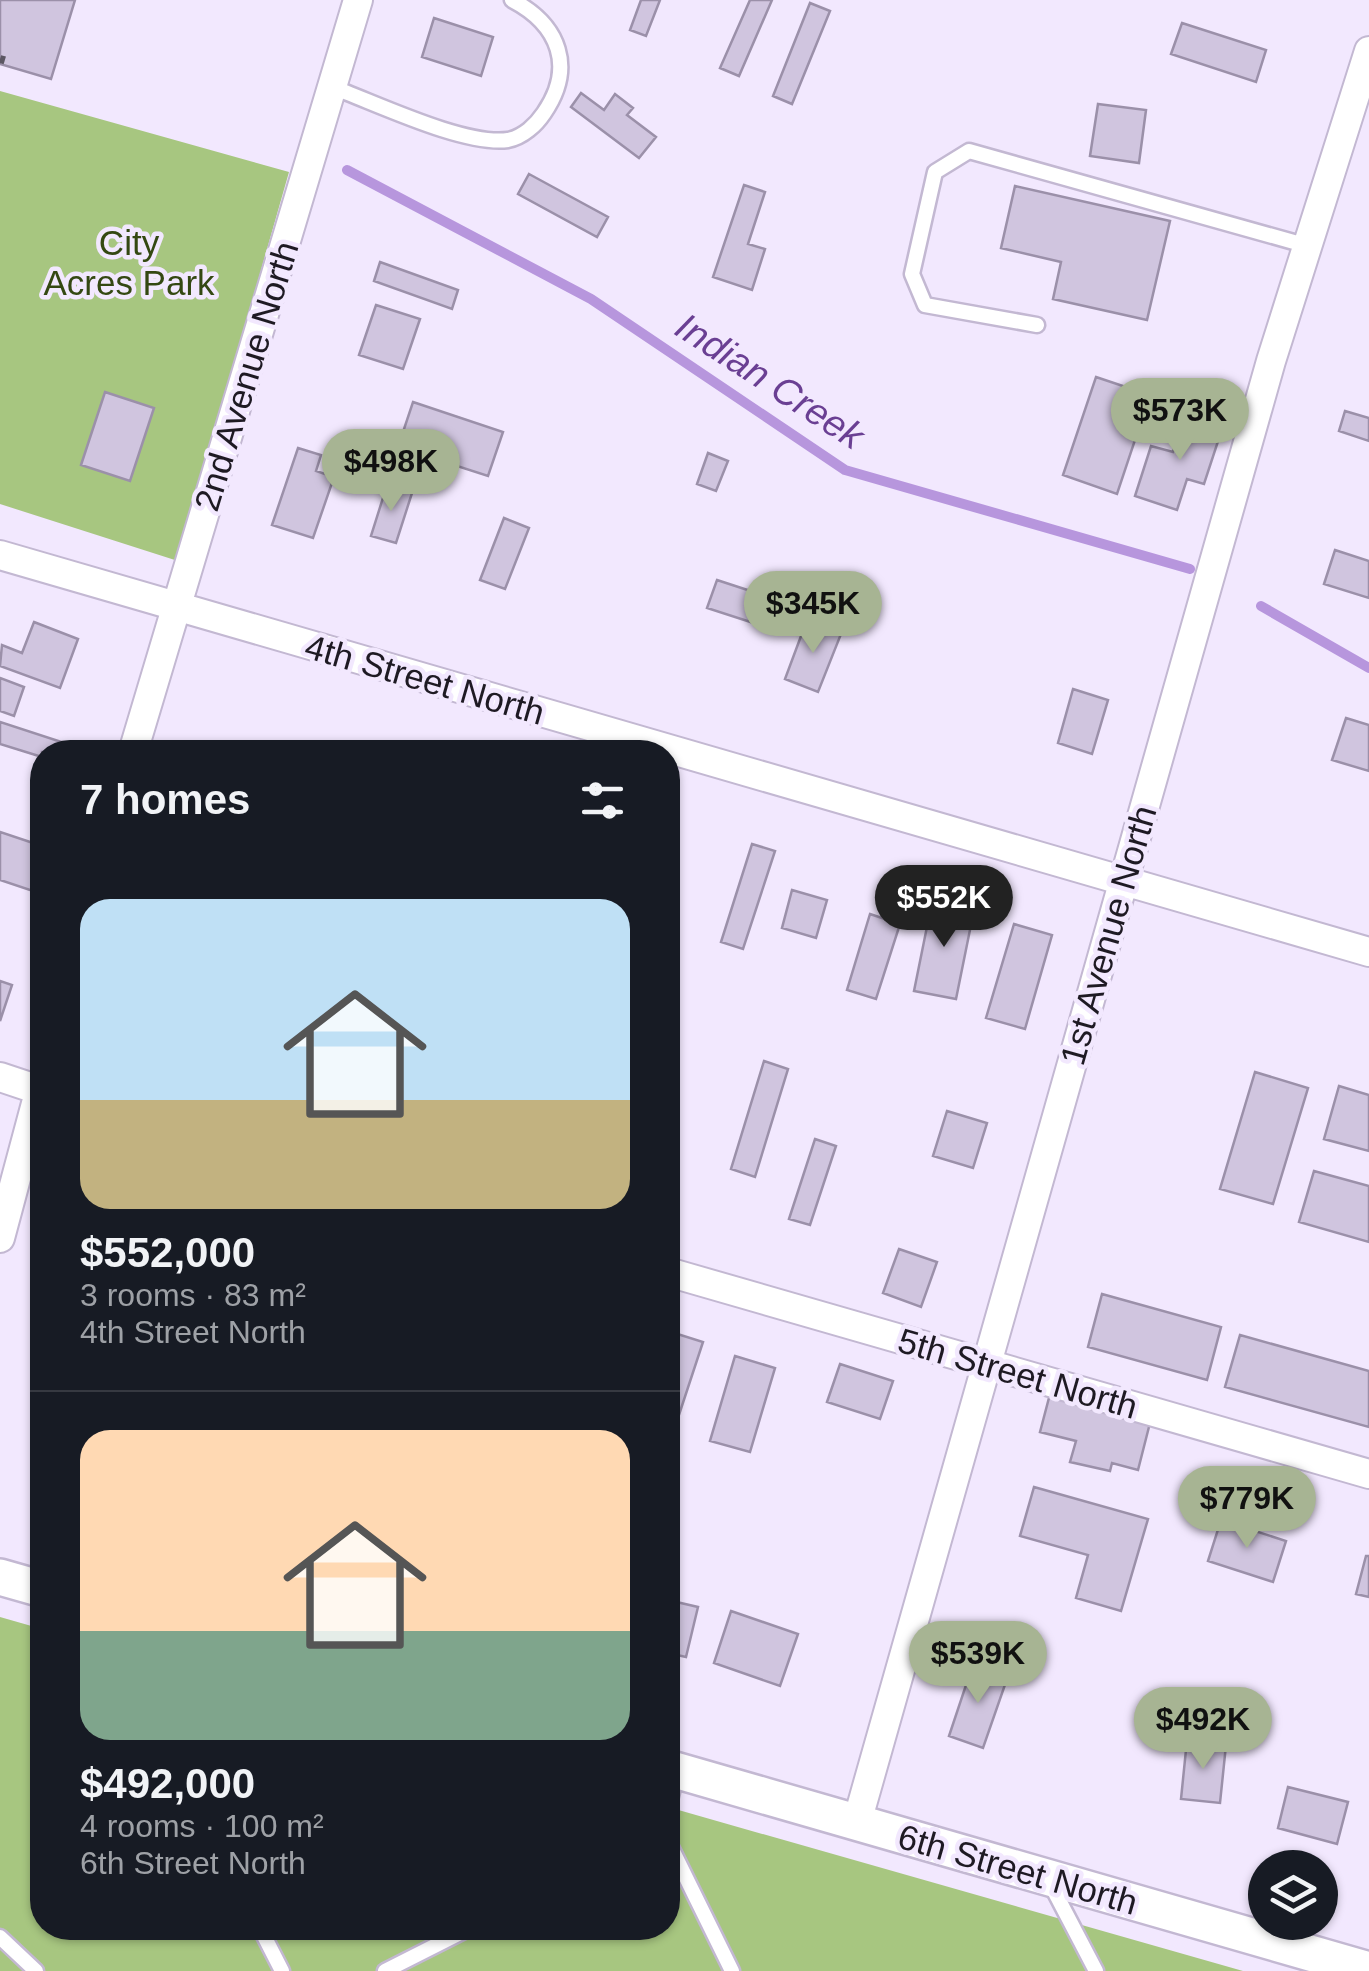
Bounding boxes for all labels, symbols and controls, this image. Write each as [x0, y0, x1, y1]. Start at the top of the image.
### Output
park label: City Acres Park [43, 223, 215, 302]
street label: 2nd Avenue North [186, 237, 306, 515]
water label: Indian Creek [668, 305, 873, 458]
pin: $573K [1110, 378, 1250, 463]
text: $573K [1133, 392, 1227, 428]
pin: $498K [321, 429, 461, 514]
text: $498K [344, 443, 438, 479]
pin: $345K [743, 571, 883, 656]
text: $345K [766, 585, 860, 621]
street label: 4th Street North [301, 626, 549, 732]
icon: filters [575, 773, 630, 828]
text: 7 homes [80, 776, 250, 823]
street label: 1st Avenue North [1052, 801, 1164, 1069]
pin: $552K [874, 865, 1014, 950]
text: $552K [897, 879, 991, 915]
icon: home [265, 964, 445, 1144]
text: $552,000 [80, 1229, 255, 1276]
text: 3 rooms · 83 m² [80, 1277, 306, 1313]
text: 4th Street North [80, 1314, 306, 1350]
street label: 5th Street North [894, 1320, 1142, 1426]
pin: $779K [1177, 1466, 1317, 1551]
text: $779K [1200, 1480, 1294, 1516]
icon: home [265, 1495, 445, 1675]
pin: $539K [908, 1621, 1048, 1706]
text: $539K [931, 1635, 1025, 1671]
pin: $492K [1133, 1687, 1273, 1772]
text: $492K [1156, 1701, 1250, 1737]
text: $492,000 [80, 1760, 255, 1807]
text: 4 rooms · 100 m² [80, 1808, 324, 1844]
street label: 6th Street North [894, 1816, 1142, 1922]
text: 6th Street North [80, 1845, 306, 1881]
map controls [1248, 1850, 1338, 1940]
button: layers [1248, 1850, 1338, 1940]

